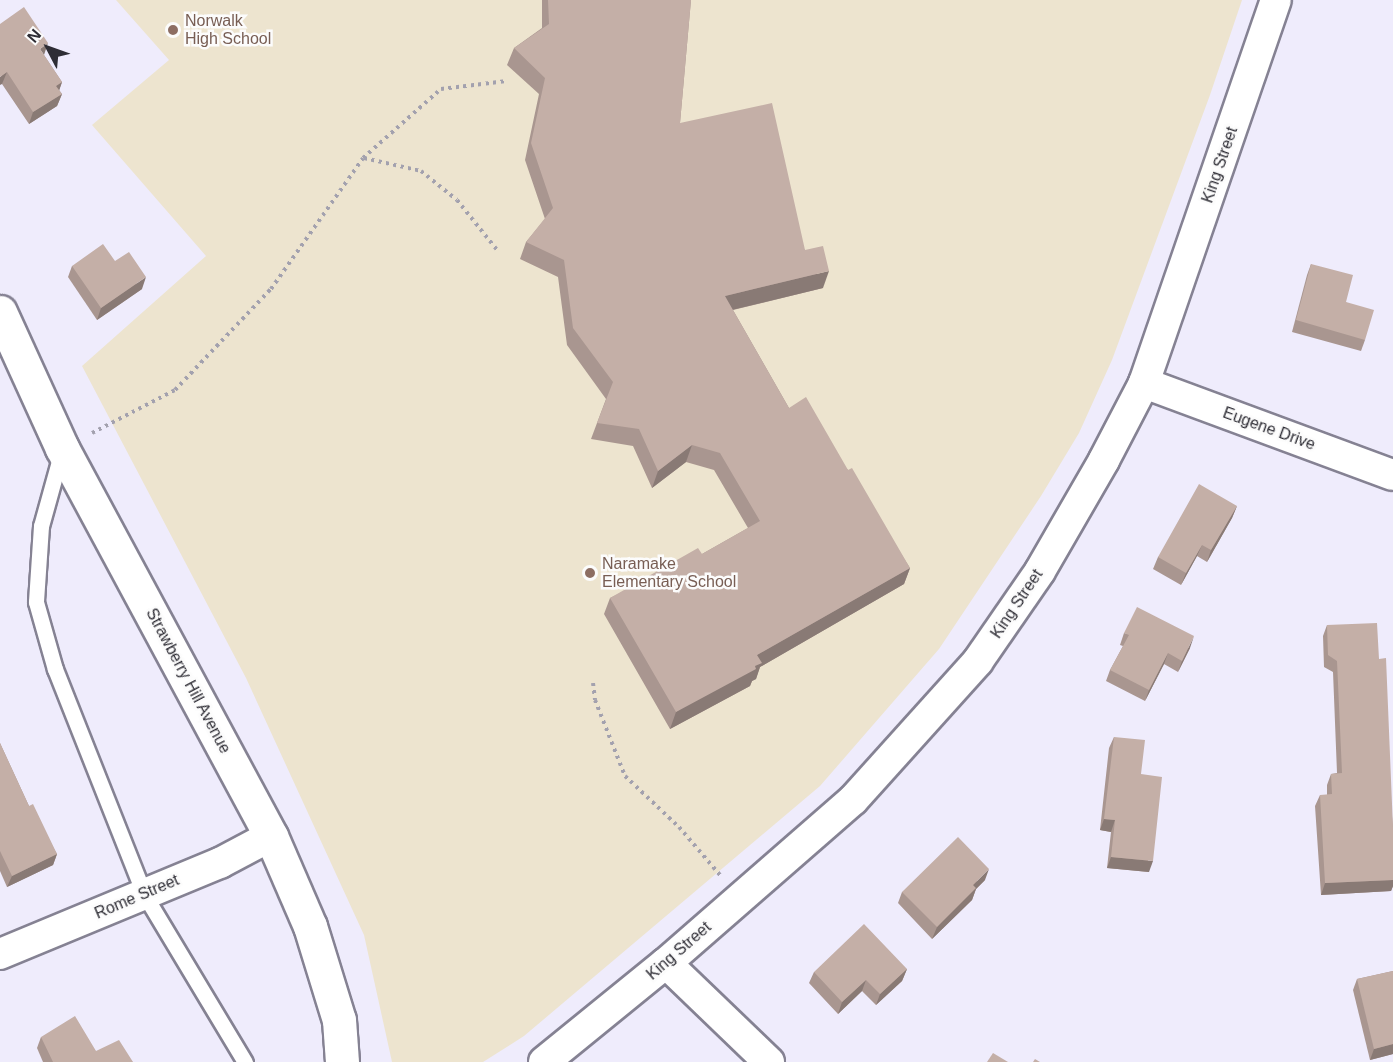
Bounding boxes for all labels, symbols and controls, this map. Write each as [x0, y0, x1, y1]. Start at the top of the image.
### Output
place label: Norwalk High School [185, 11, 271, 49]
north arrow [18, 18, 78, 78]
marker: Norwalk High School [166, 23, 180, 37]
text: N [24, 26, 44, 46]
street label: King Street [1198, 124, 1242, 206]
street label: Eugene Drive [1220, 403, 1318, 455]
place label: Naramake Elementary School [602, 554, 736, 592]
marker: Naramake Elementary School [583, 566, 597, 580]
street label: King Street [987, 566, 1047, 642]
street label: Strawberry Hill Avenue [141, 605, 235, 757]
street label: Rome Street [92, 871, 182, 923]
street label: King Street [643, 918, 715, 984]

